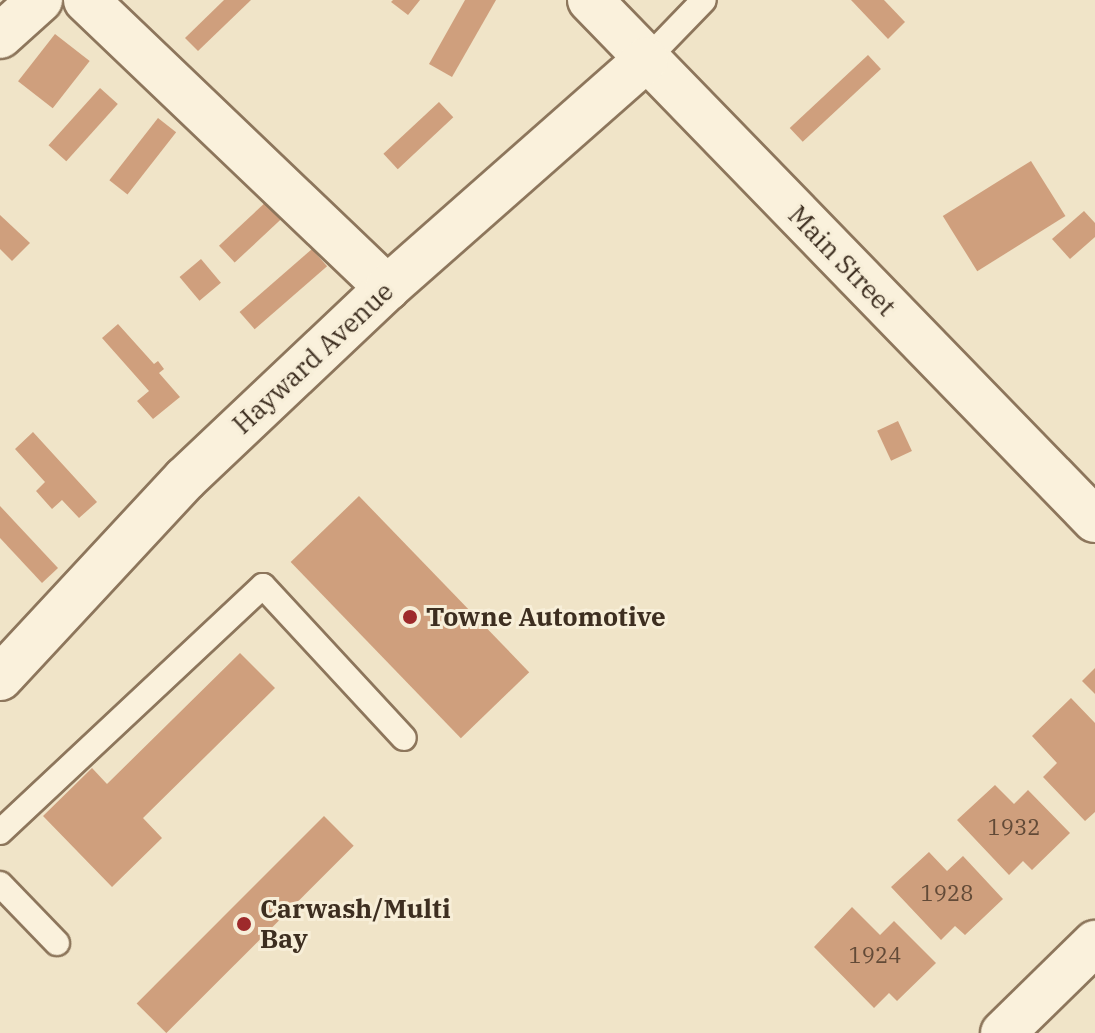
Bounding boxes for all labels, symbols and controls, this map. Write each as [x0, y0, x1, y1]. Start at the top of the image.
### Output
street label: Main Street [782, 200, 902, 322]
street label: Hayward Avenue [226, 276, 400, 440]
place label: Towne Automotive [426, 601, 666, 633]
marker: Towne Automotive [401, 608, 419, 626]
house number: 1932 [988, 814, 1040, 840]
house number: 1928 [921, 880, 973, 906]
place label: Carwash/Multi Bay [260, 893, 451, 954]
marker: Carwash/Multi Bay [235, 915, 253, 933]
house number: 1924 [849, 942, 901, 968]

